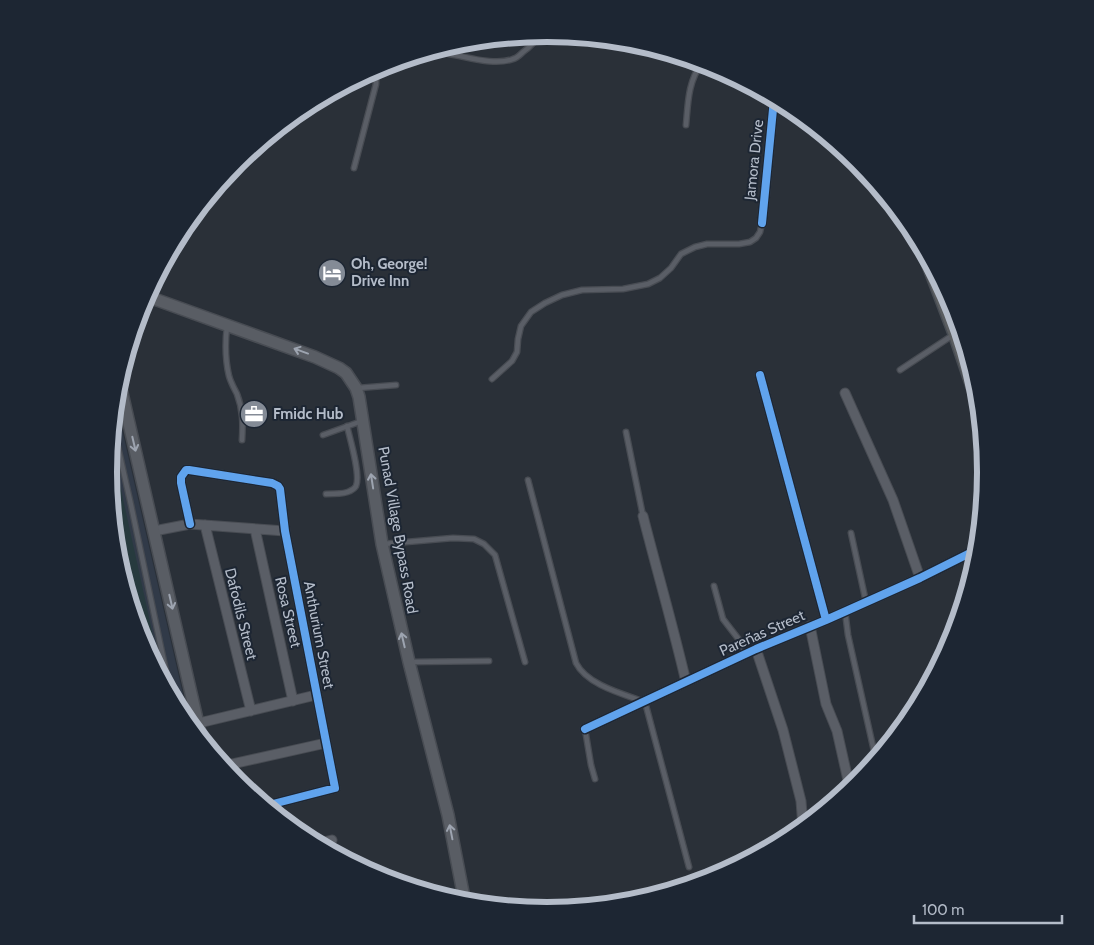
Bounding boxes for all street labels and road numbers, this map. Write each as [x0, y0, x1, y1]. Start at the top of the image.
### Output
street label: Jamora Drive [741, 118, 767, 202]
street label: Punad Village Bypass Road [374, 445, 422, 615]
street label: Dafodils Street [221, 566, 261, 662]
street label: Rosa Street [271, 575, 305, 649]
street label: Anthurium Street [300, 580, 338, 690]
street label: Pareñas Street [717, 606, 807, 660]

